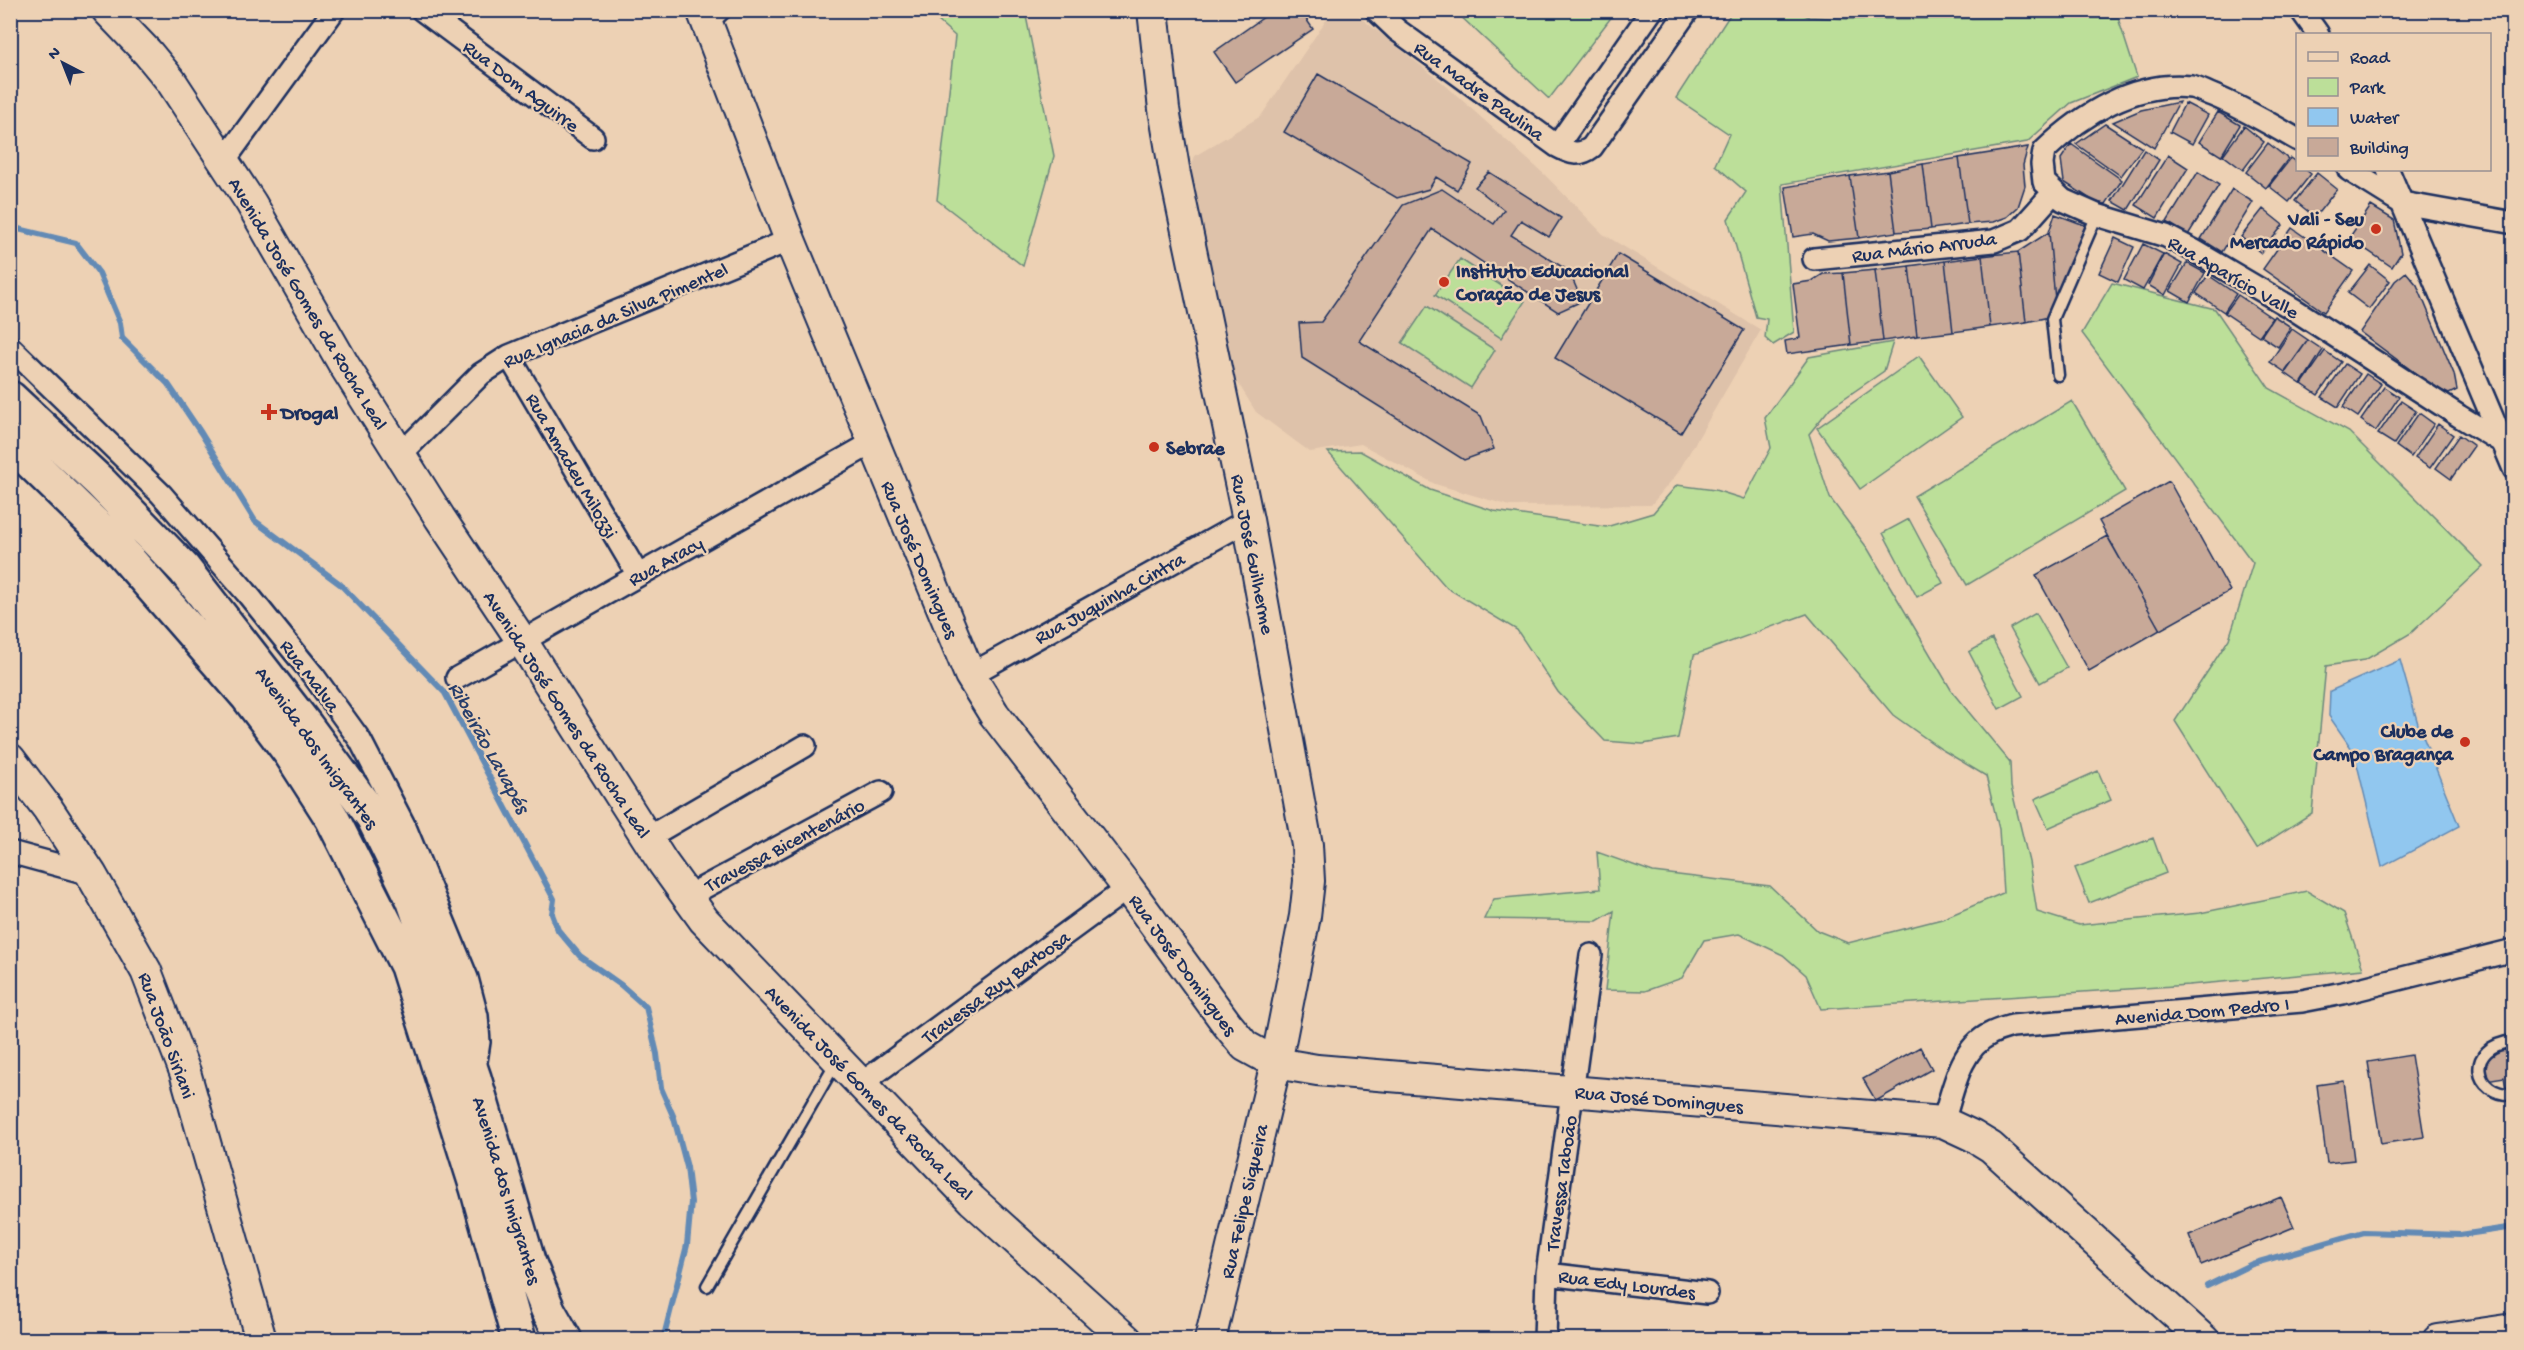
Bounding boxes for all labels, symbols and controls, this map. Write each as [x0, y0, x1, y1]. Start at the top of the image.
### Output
north arrow [33, 33, 93, 93]
legend [2296, 33, 2491, 171]
street label: Rua Dom Aguirre [457, 37, 583, 139]
street label: Rua Madre Paulina [1408, 38, 1548, 148]
text: N [45, 44, 66, 65]
text: Road [2350, 49, 2391, 70]
text: Park [2349, 79, 2386, 100]
text: Water [2350, 109, 2400, 130]
text: Building [2349, 139, 2409, 160]
street label: Avenida José Gomes da Rocha Leal [221, 174, 391, 435]
place label: Vali - Seu Mercado Rápido [2230, 210, 2365, 256]
marker: Vali - Seu Mercado Rápido [2369, 222, 2383, 236]
street label: Rua Mário Arruda [1851, 229, 1999, 270]
street label: Rua Aparício Valle [2163, 232, 2302, 326]
street label: Rua Ignacia da Silva Pimentel [501, 259, 732, 375]
place label: Instituto Educacional Coração de Jesus [1455, 262, 1630, 308]
marker: Instituto Educacional Coração de Jesus [1437, 275, 1451, 289]
street label: Rua Amadeu Milozzi [519, 390, 621, 543]
place label: Drogal [279, 404, 339, 427]
marker: Drogal [262, 405, 276, 419]
place label: Sebrae [1166, 439, 1225, 462]
marker: Sebrae [1147, 440, 1161, 454]
street label: Rua José Guilherme [1224, 473, 1277, 637]
street label: Rua José Domingues [874, 478, 962, 643]
street label: Rua Aracy [625, 533, 708, 593]
street label: Rua Juquinha Cintra [1031, 549, 1191, 651]
street label: Avenida José Gomes da Rocha Leal [476, 588, 654, 844]
street label: Rua Malva [273, 636, 344, 719]
street label: Avenida dos Imigrantes [249, 664, 382, 835]
water label: Ribeirão Lavapés [441, 679, 534, 821]
place label: Clube de Campo Bragança [2313, 722, 2454, 768]
marker: Clube de Campo Bragança [2458, 735, 2472, 749]
street label: Travessa Bicentenário [701, 795, 869, 899]
street label: Rua José Domingues [1122, 891, 1241, 1042]
street label: Travessa Ruy Barbosa [918, 927, 1076, 1051]
street label: Rua João Siriani [131, 970, 198, 1103]
street label: Avenida José Gomes da Rocha Leal [758, 982, 977, 1207]
street label: Avenida Dom Pedro I [2114, 994, 2290, 1033]
street label: Rua José Domingues [1574, 1083, 1745, 1120]
street label: Avenida dos Imigrantes [465, 1095, 544, 1288]
street label: Travessa Taboão [1542, 1114, 1584, 1254]
street label: Rua Felipe Siqueira [1217, 1121, 1276, 1281]
street label: Rua Edy Lourdes [1557, 1267, 1697, 1306]

